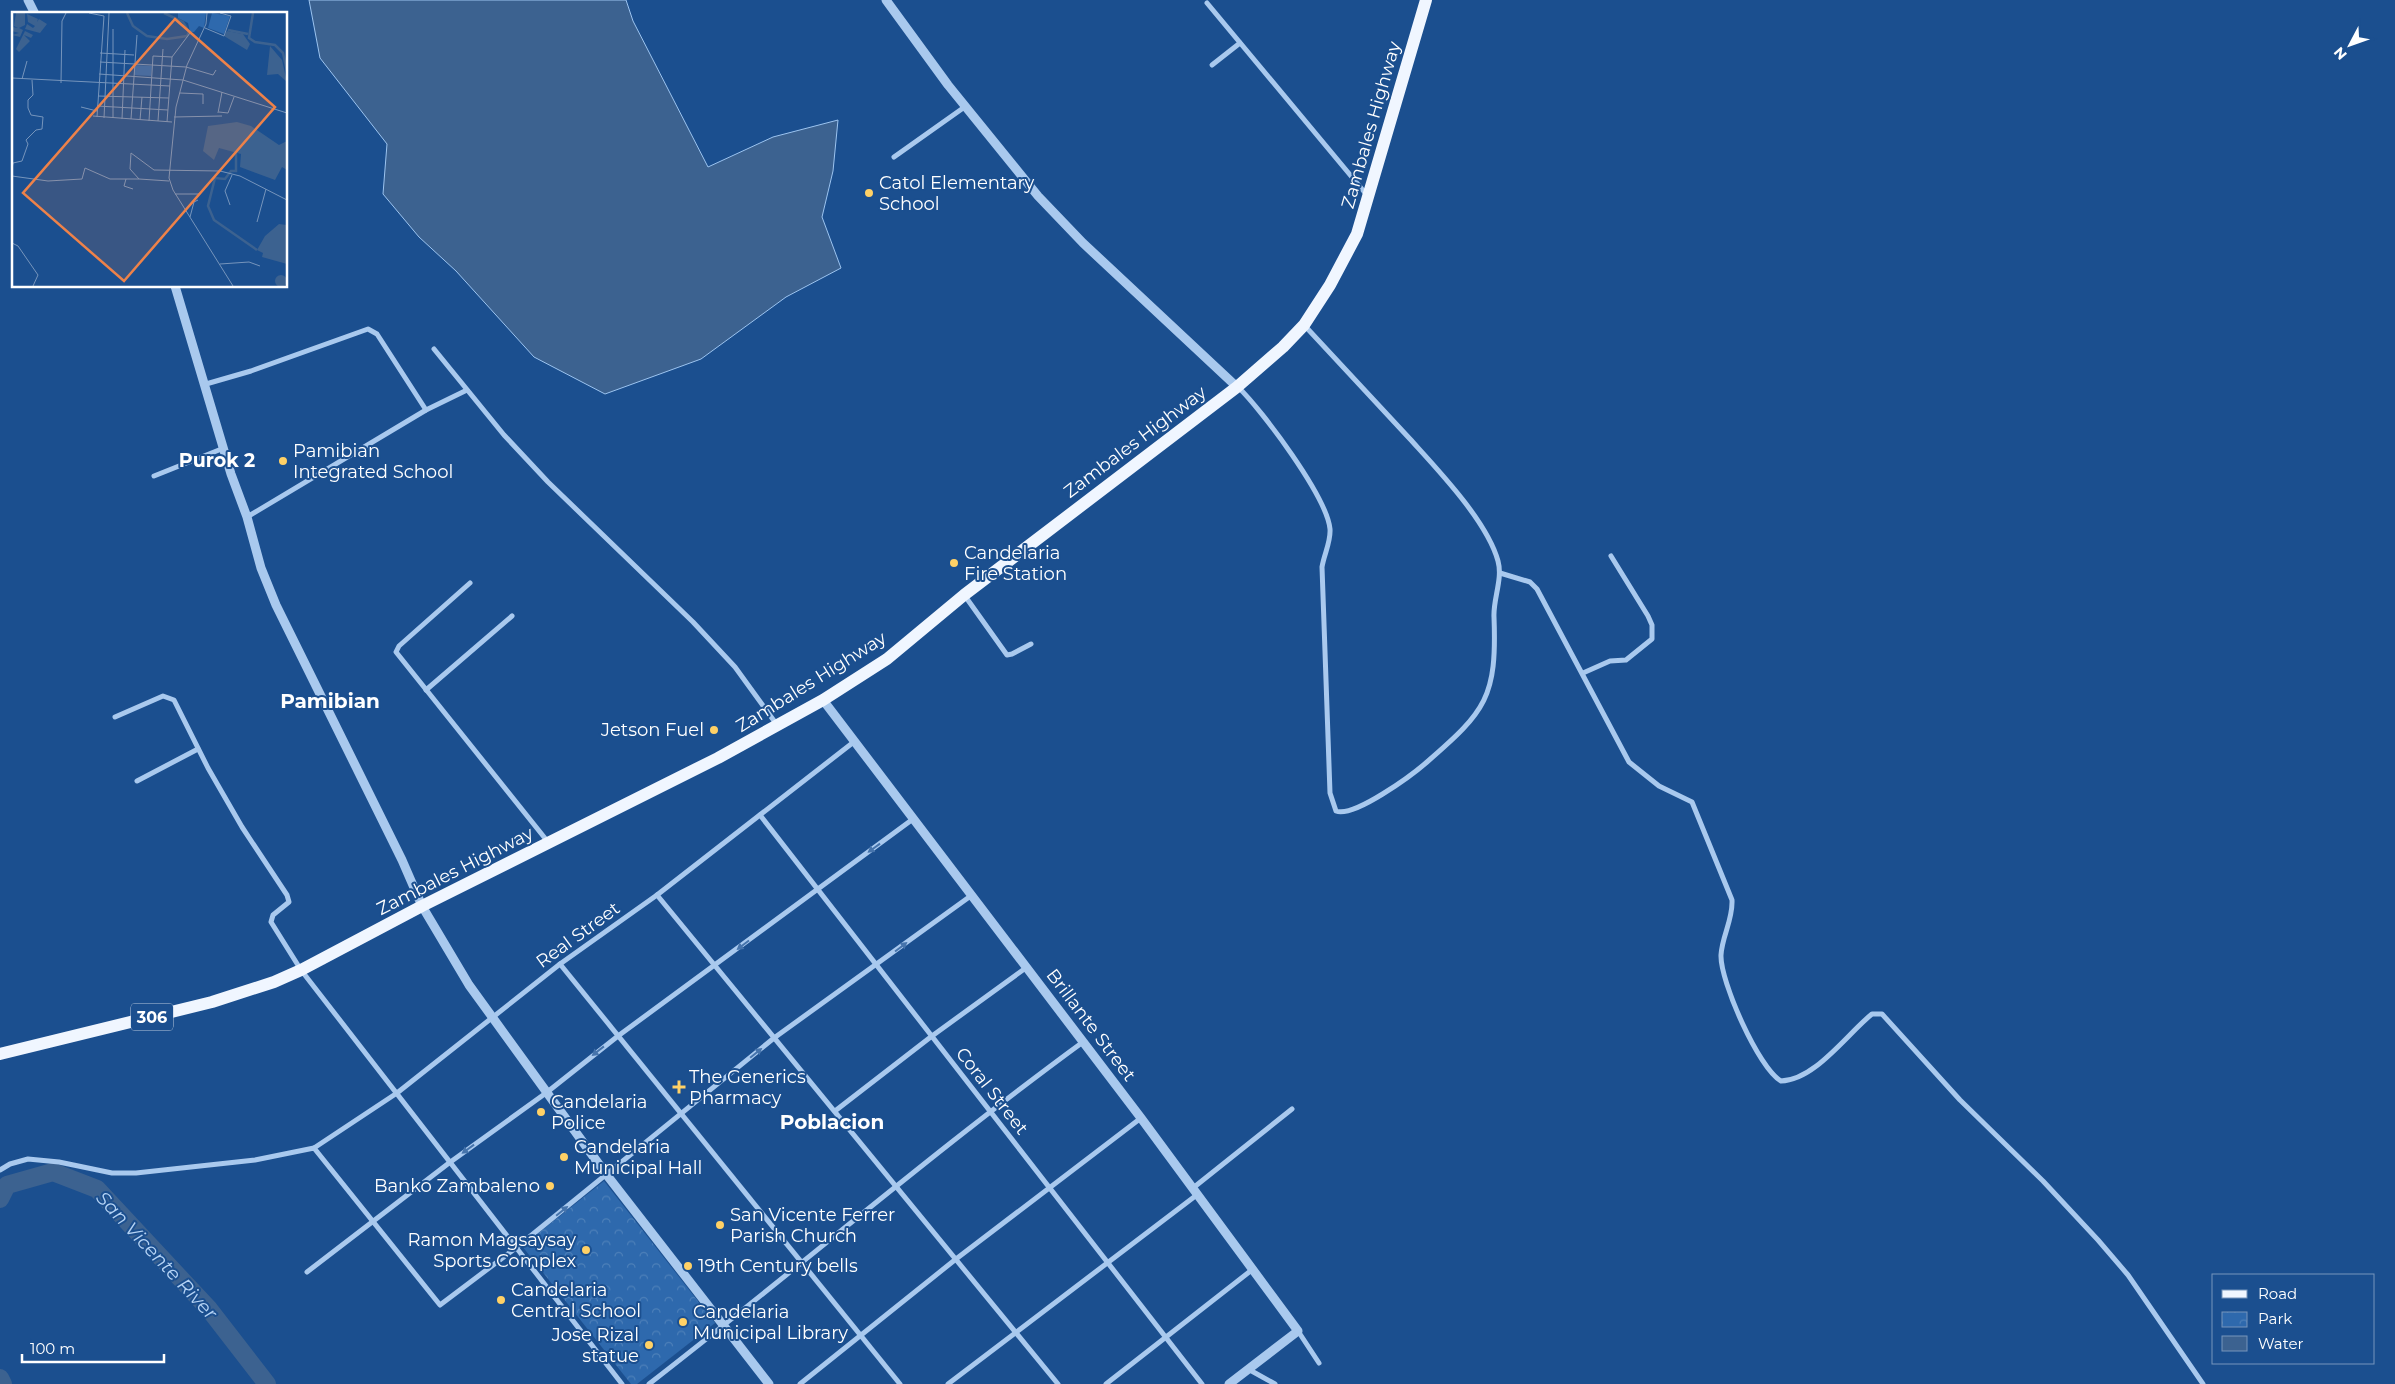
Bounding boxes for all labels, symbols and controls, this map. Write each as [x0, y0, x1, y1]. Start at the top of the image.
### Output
inset map [12, 12, 288, 288]
north arrow [2325, 20, 2375, 70]
street label: Zambales Highway [1337, 39, 1405, 211]
text: N [2330, 43, 2351, 64]
place label: Catol Elementary School [879, 172, 1035, 215]
marker: Catol Elementary School [863, 187, 875, 199]
street label: Zambales Highway [1059, 381, 1211, 503]
place label: Pamibian Integrated School [293, 440, 453, 483]
district label: Purok 2 [179, 449, 255, 472]
marker: Pamibian Integrated School [277, 455, 289, 467]
place label: Candelaria Fire Station [964, 542, 1067, 585]
marker: Candelaria Fire Station [948, 557, 960, 569]
street label: Zambales Highway [732, 627, 890, 737]
district label: Pamibian [280, 689, 380, 713]
place label: Jetson Fuel [600, 719, 704, 741]
marker: Jetson Fuel [708, 724, 720, 736]
street label: Zambales Highway [373, 822, 537, 920]
one-way arrow [867, 843, 881, 853]
street label: Real Street [532, 897, 624, 973]
one-way arrow [737, 939, 750, 950]
one-way arrow [894, 942, 908, 952]
street label: Brillante Street [1042, 964, 1140, 1086]
road number: 306 [131, 1004, 173, 1030]
street label: Coral Street [951, 1043, 1033, 1139]
one-way arrow [592, 1046, 605, 1057]
one-way arrow [749, 1048, 762, 1059]
place label: The Generics Pharmacy [689, 1066, 806, 1109]
marker: The Generics Pharmacy [673, 1081, 685, 1093]
place label: Candelaria Police [551, 1091, 648, 1134]
marker: Candelaria Police [535, 1106, 547, 1118]
district label: Poblacion [780, 1110, 884, 1134]
place label: Candelaria Municipal Hall [574, 1136, 702, 1179]
one-way arrow [462, 1143, 475, 1154]
marker: Candelaria Municipal Hall [558, 1151, 570, 1163]
place label: Banko Zambaleno [374, 1175, 540, 1197]
marker: Banko Zambaleno [544, 1180, 556, 1192]
water label: San Vicente River [91, 1186, 222, 1325]
place label: San Vicente Ferrer Parish Church [730, 1204, 895, 1247]
one-way arrow [555, 1205, 568, 1216]
marker: San Vicente Ferrer Parish Church [714, 1219, 726, 1231]
place label: Ramon Magsaysay Sports Complex [408, 1229, 576, 1272]
marker: Ramon Magsaysay Sports Complex [580, 1244, 592, 1256]
place label: 19th Century bells [698, 1255, 858, 1277]
marker: 19th Century bells [682, 1260, 694, 1272]
legend [2212, 1274, 2375, 1364]
place label: Candelaria Central School [511, 1279, 641, 1322]
text: Road [2258, 1284, 2297, 1303]
marker: Candelaria Central School [495, 1294, 507, 1306]
place label: Candelaria Municipal Library [693, 1301, 848, 1344]
text: Park [2258, 1309, 2292, 1328]
marker: Candelaria Municipal Library [677, 1316, 689, 1328]
place label: Jose Rizal statue [551, 1324, 639, 1367]
scale bar [22, 1332, 165, 1364]
text: Water [2258, 1334, 2304, 1353]
text: 100 m [30, 1339, 75, 1358]
marker: Jose Rizal statue [643, 1339, 655, 1351]

